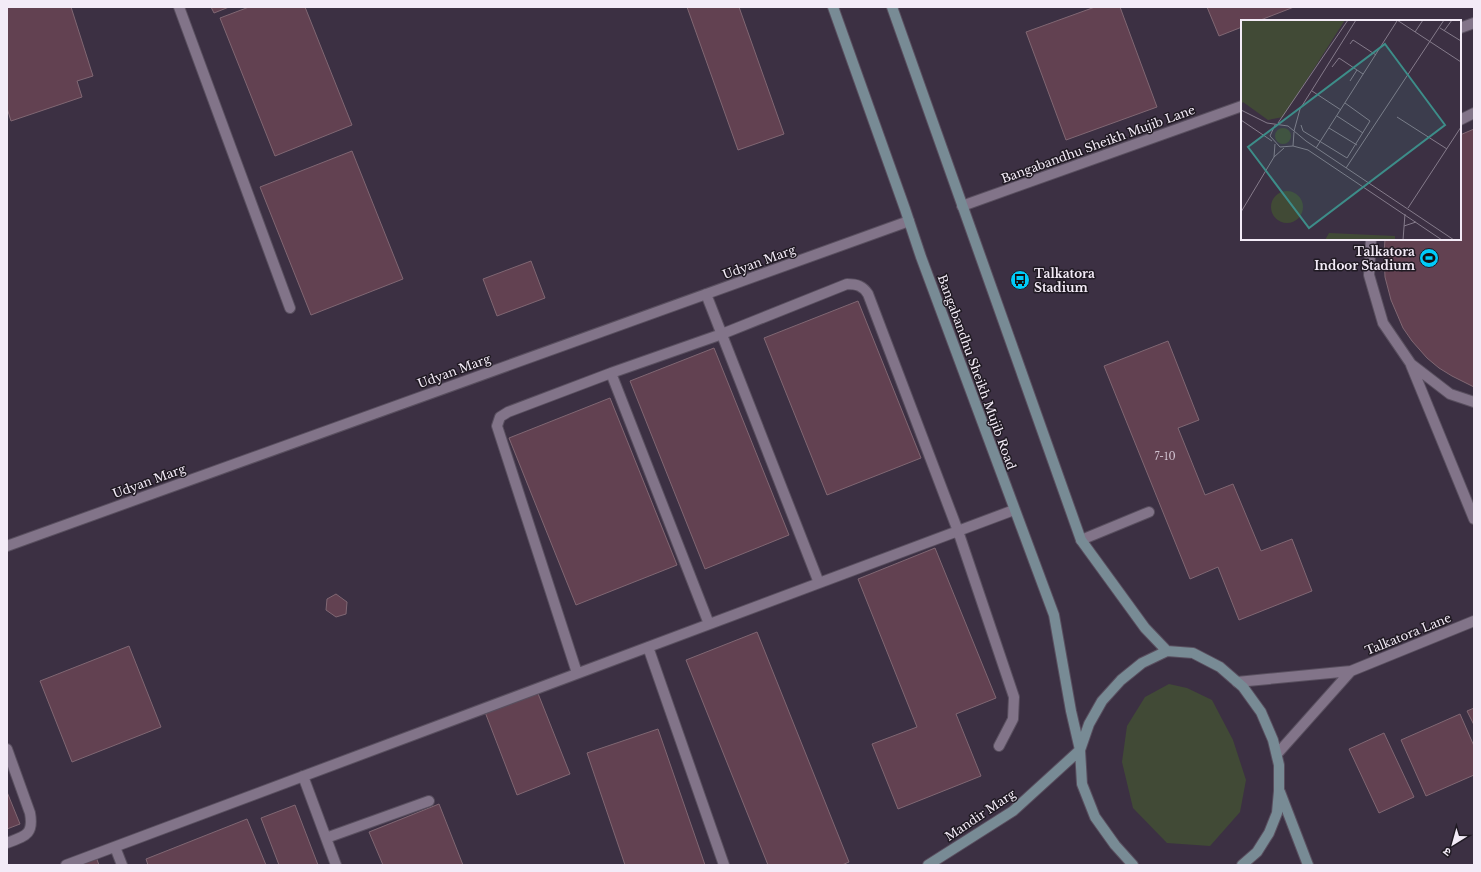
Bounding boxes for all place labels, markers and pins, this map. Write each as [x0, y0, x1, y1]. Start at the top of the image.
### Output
place label: Talkatora Indoor Stadium [1314, 244, 1416, 273]
sports icon: Talkatora Indoor Stadium [1418, 247, 1440, 269]
place label: Talkatora Stadium [1034, 266, 1095, 295]
bus stop icon: Talkatora Stadium [1009, 269, 1031, 291]

